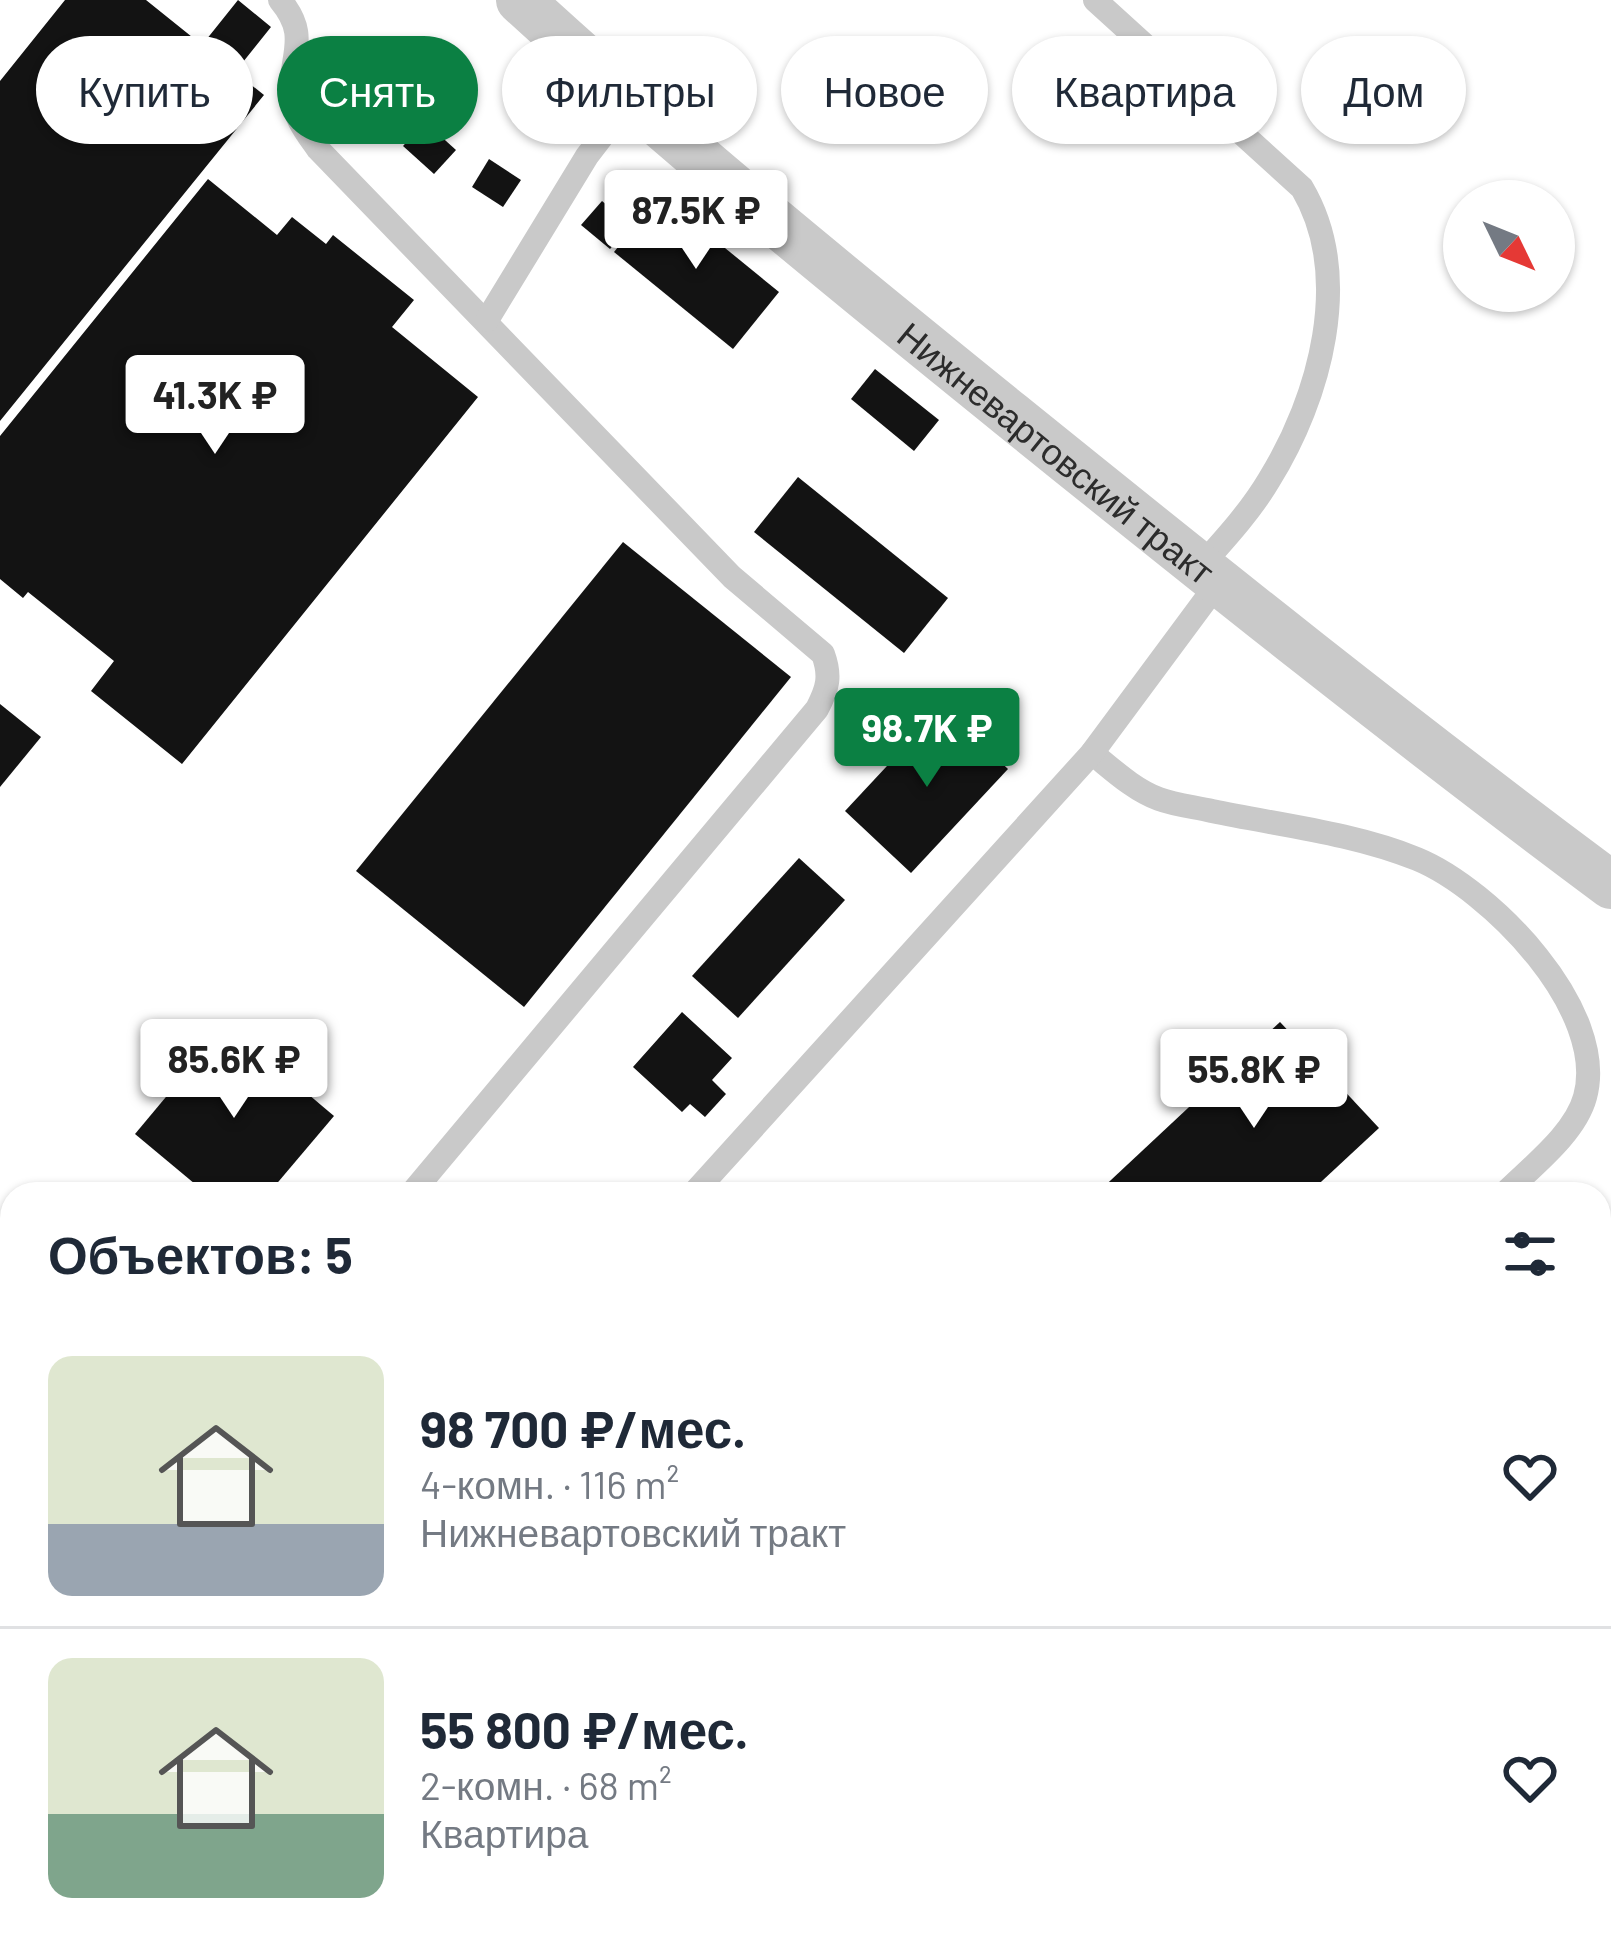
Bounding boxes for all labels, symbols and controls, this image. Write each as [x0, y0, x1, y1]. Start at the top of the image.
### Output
chip: Купить [36, 36, 253, 144]
chip: Снять [277, 36, 478, 144]
chip: Фильтры [502, 36, 757, 144]
chip: Новое [781, 36, 988, 144]
chip: Квартира [1012, 36, 1277, 144]
chip: Дом [1301, 36, 1466, 144]
pin: 87.5K ₽ [585, 170, 807, 272]
north arrow [1443, 180, 1575, 312]
map controls [1443, 180, 1575, 312]
text: 87.5K ₽ [632, 185, 760, 232]
street label: Нижневартовский тракт [890, 312, 1224, 592]
pin: 41.3K ₽ [104, 355, 326, 457]
text: 41.3K ₽ [153, 370, 277, 417]
pin: 98.7K ₽ [816, 688, 1038, 790]
text: 98.7K ₽ [861, 703, 993, 750]
pin: 85.6K ₽ [123, 1019, 345, 1121]
pin: 55.8K ₽ [1143, 1029, 1365, 1131]
text: 85.6K ₽ [167, 1034, 301, 1081]
text: 55.8K ₽ [1187, 1044, 1321, 1091]
icon: filters [1497, 1221, 1563, 1287]
text: Объектов: 5 [48, 1223, 353, 1284]
text: 98 700 ₽/мес. [420, 1397, 746, 1458]
icon: home [144, 1404, 288, 1548]
icon: heart [1497, 1443, 1563, 1509]
text: 4-комн. · 116 m² [420, 1460, 679, 1507]
text: Нижневартовский тракт [420, 1508, 846, 1555]
text: 55 800 ₽/мес. [420, 1698, 749, 1759]
icon: home [144, 1706, 288, 1850]
icon: heart [1497, 1745, 1563, 1811]
text: 2-комн. · 68 m² [420, 1761, 672, 1808]
text: Квартира [420, 1809, 589, 1856]

